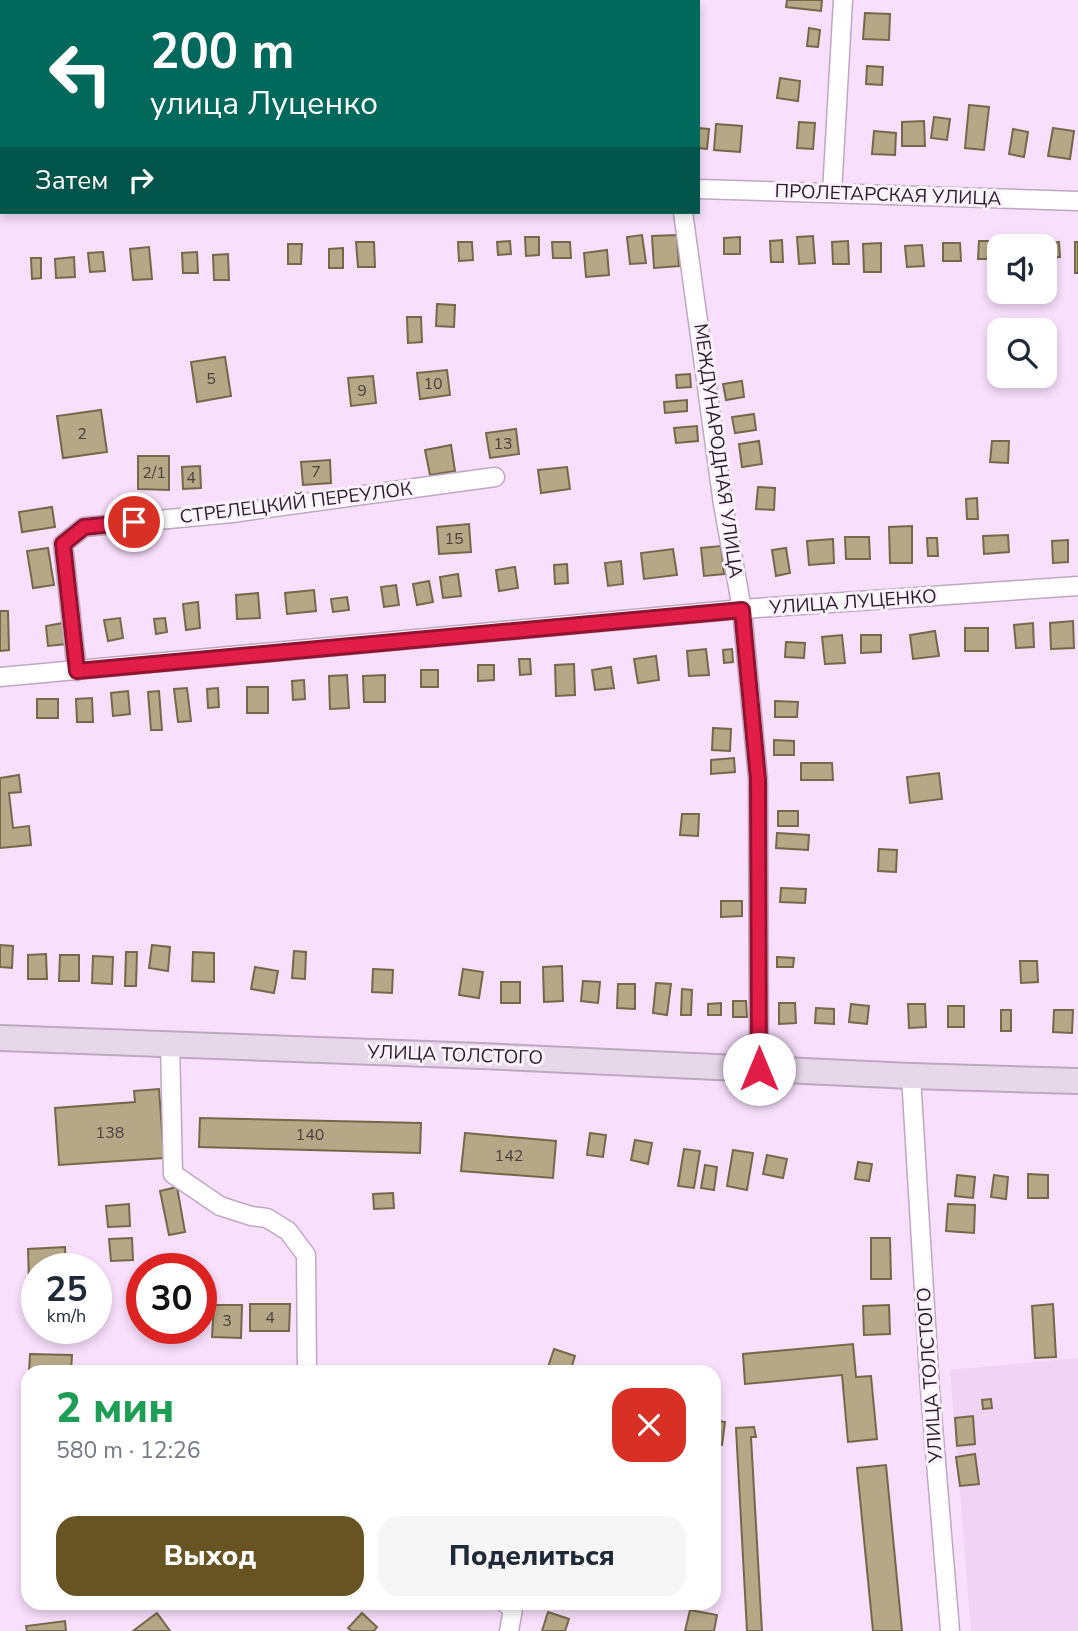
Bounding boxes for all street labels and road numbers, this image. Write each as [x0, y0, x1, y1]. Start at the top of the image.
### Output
street label: ПРОЛЕТАРСКАЯ УЛИЦА [774, 178, 1002, 212]
street label: МЕЖДУНАРОДНАЯ УЛИЦА [687, 322, 749, 580]
street label: СТРЕЛЕЦКИЙ ПЕРЕУЛОК [178, 476, 414, 530]
street label: УЛИЦА ЛУЦЕНКО [767, 583, 938, 621]
street label: УЛИЦА ТОЛСТОГО [366, 1039, 543, 1071]
street label: УЛИЦА ТОЛСТОГО [911, 1286, 949, 1465]

